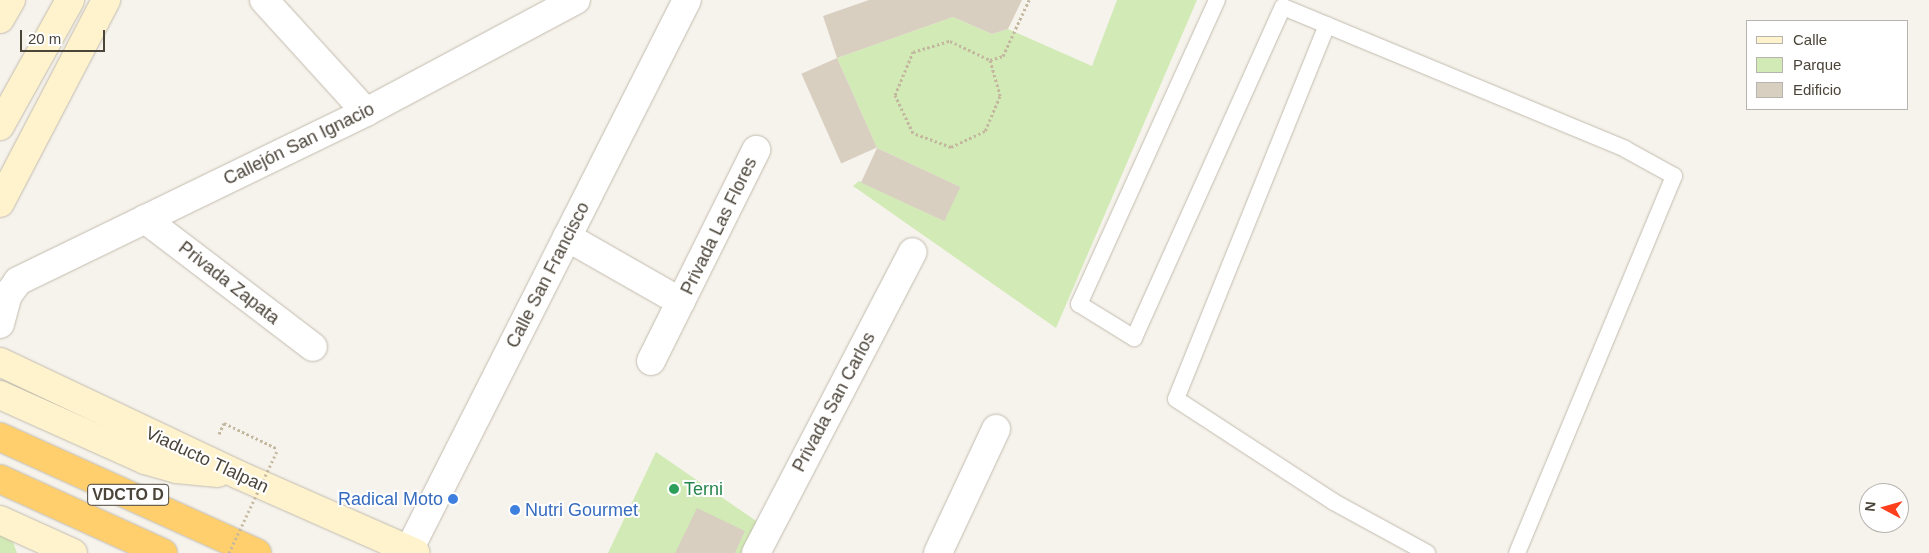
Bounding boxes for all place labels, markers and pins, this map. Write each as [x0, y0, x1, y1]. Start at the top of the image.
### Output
place label: Terni [684, 478, 723, 500]
marker: Terni [668, 483, 680, 495]
place label: Radical Moto [338, 488, 443, 510]
marker: Radical Moto [447, 493, 459, 505]
place label: Nutri Gourmet [525, 499, 638, 521]
marker: Nutri Gourmet [509, 504, 521, 516]

